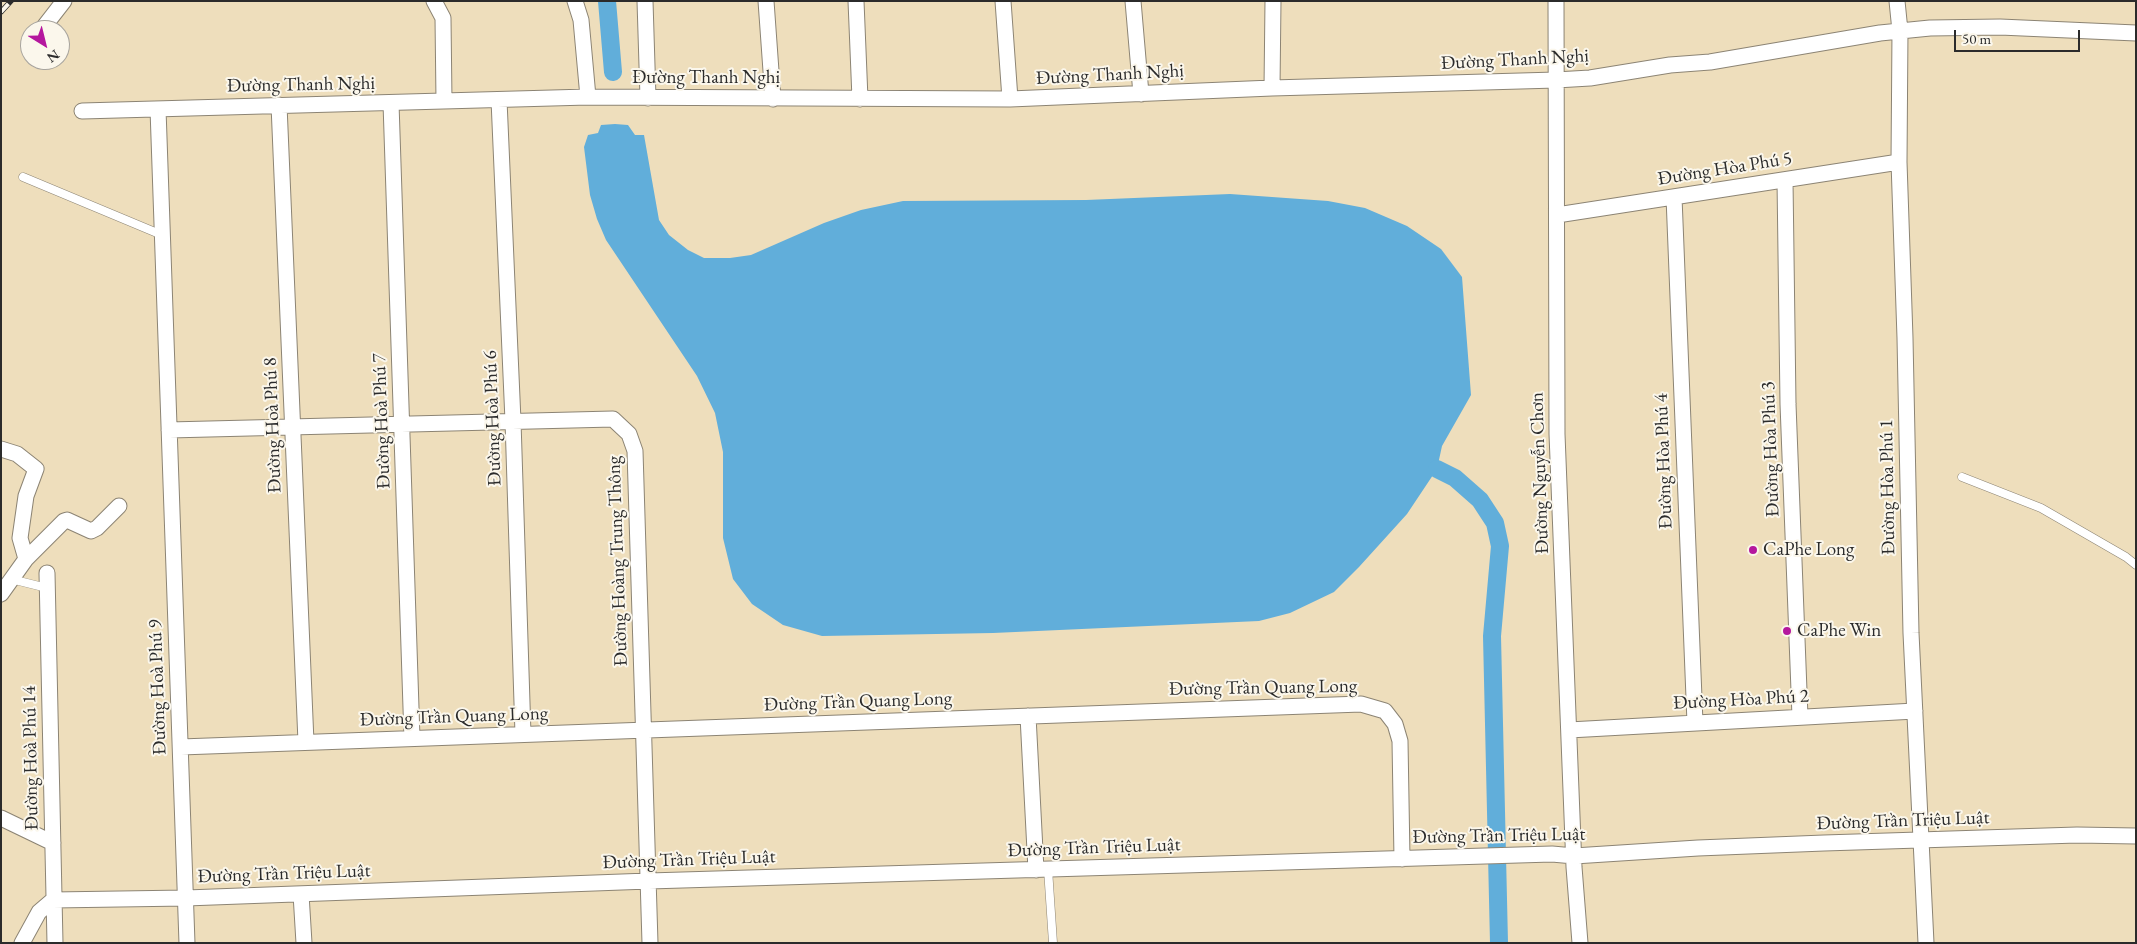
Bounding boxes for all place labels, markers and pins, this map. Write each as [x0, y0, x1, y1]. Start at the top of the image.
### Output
place label: CaPhe Long [1763, 539, 1854, 561]
marker: CaPhe Long [1747, 544, 1759, 556]
place label: CaPhe Win [1797, 620, 1881, 642]
marker: CaPhe Win [1781, 625, 1793, 637]

